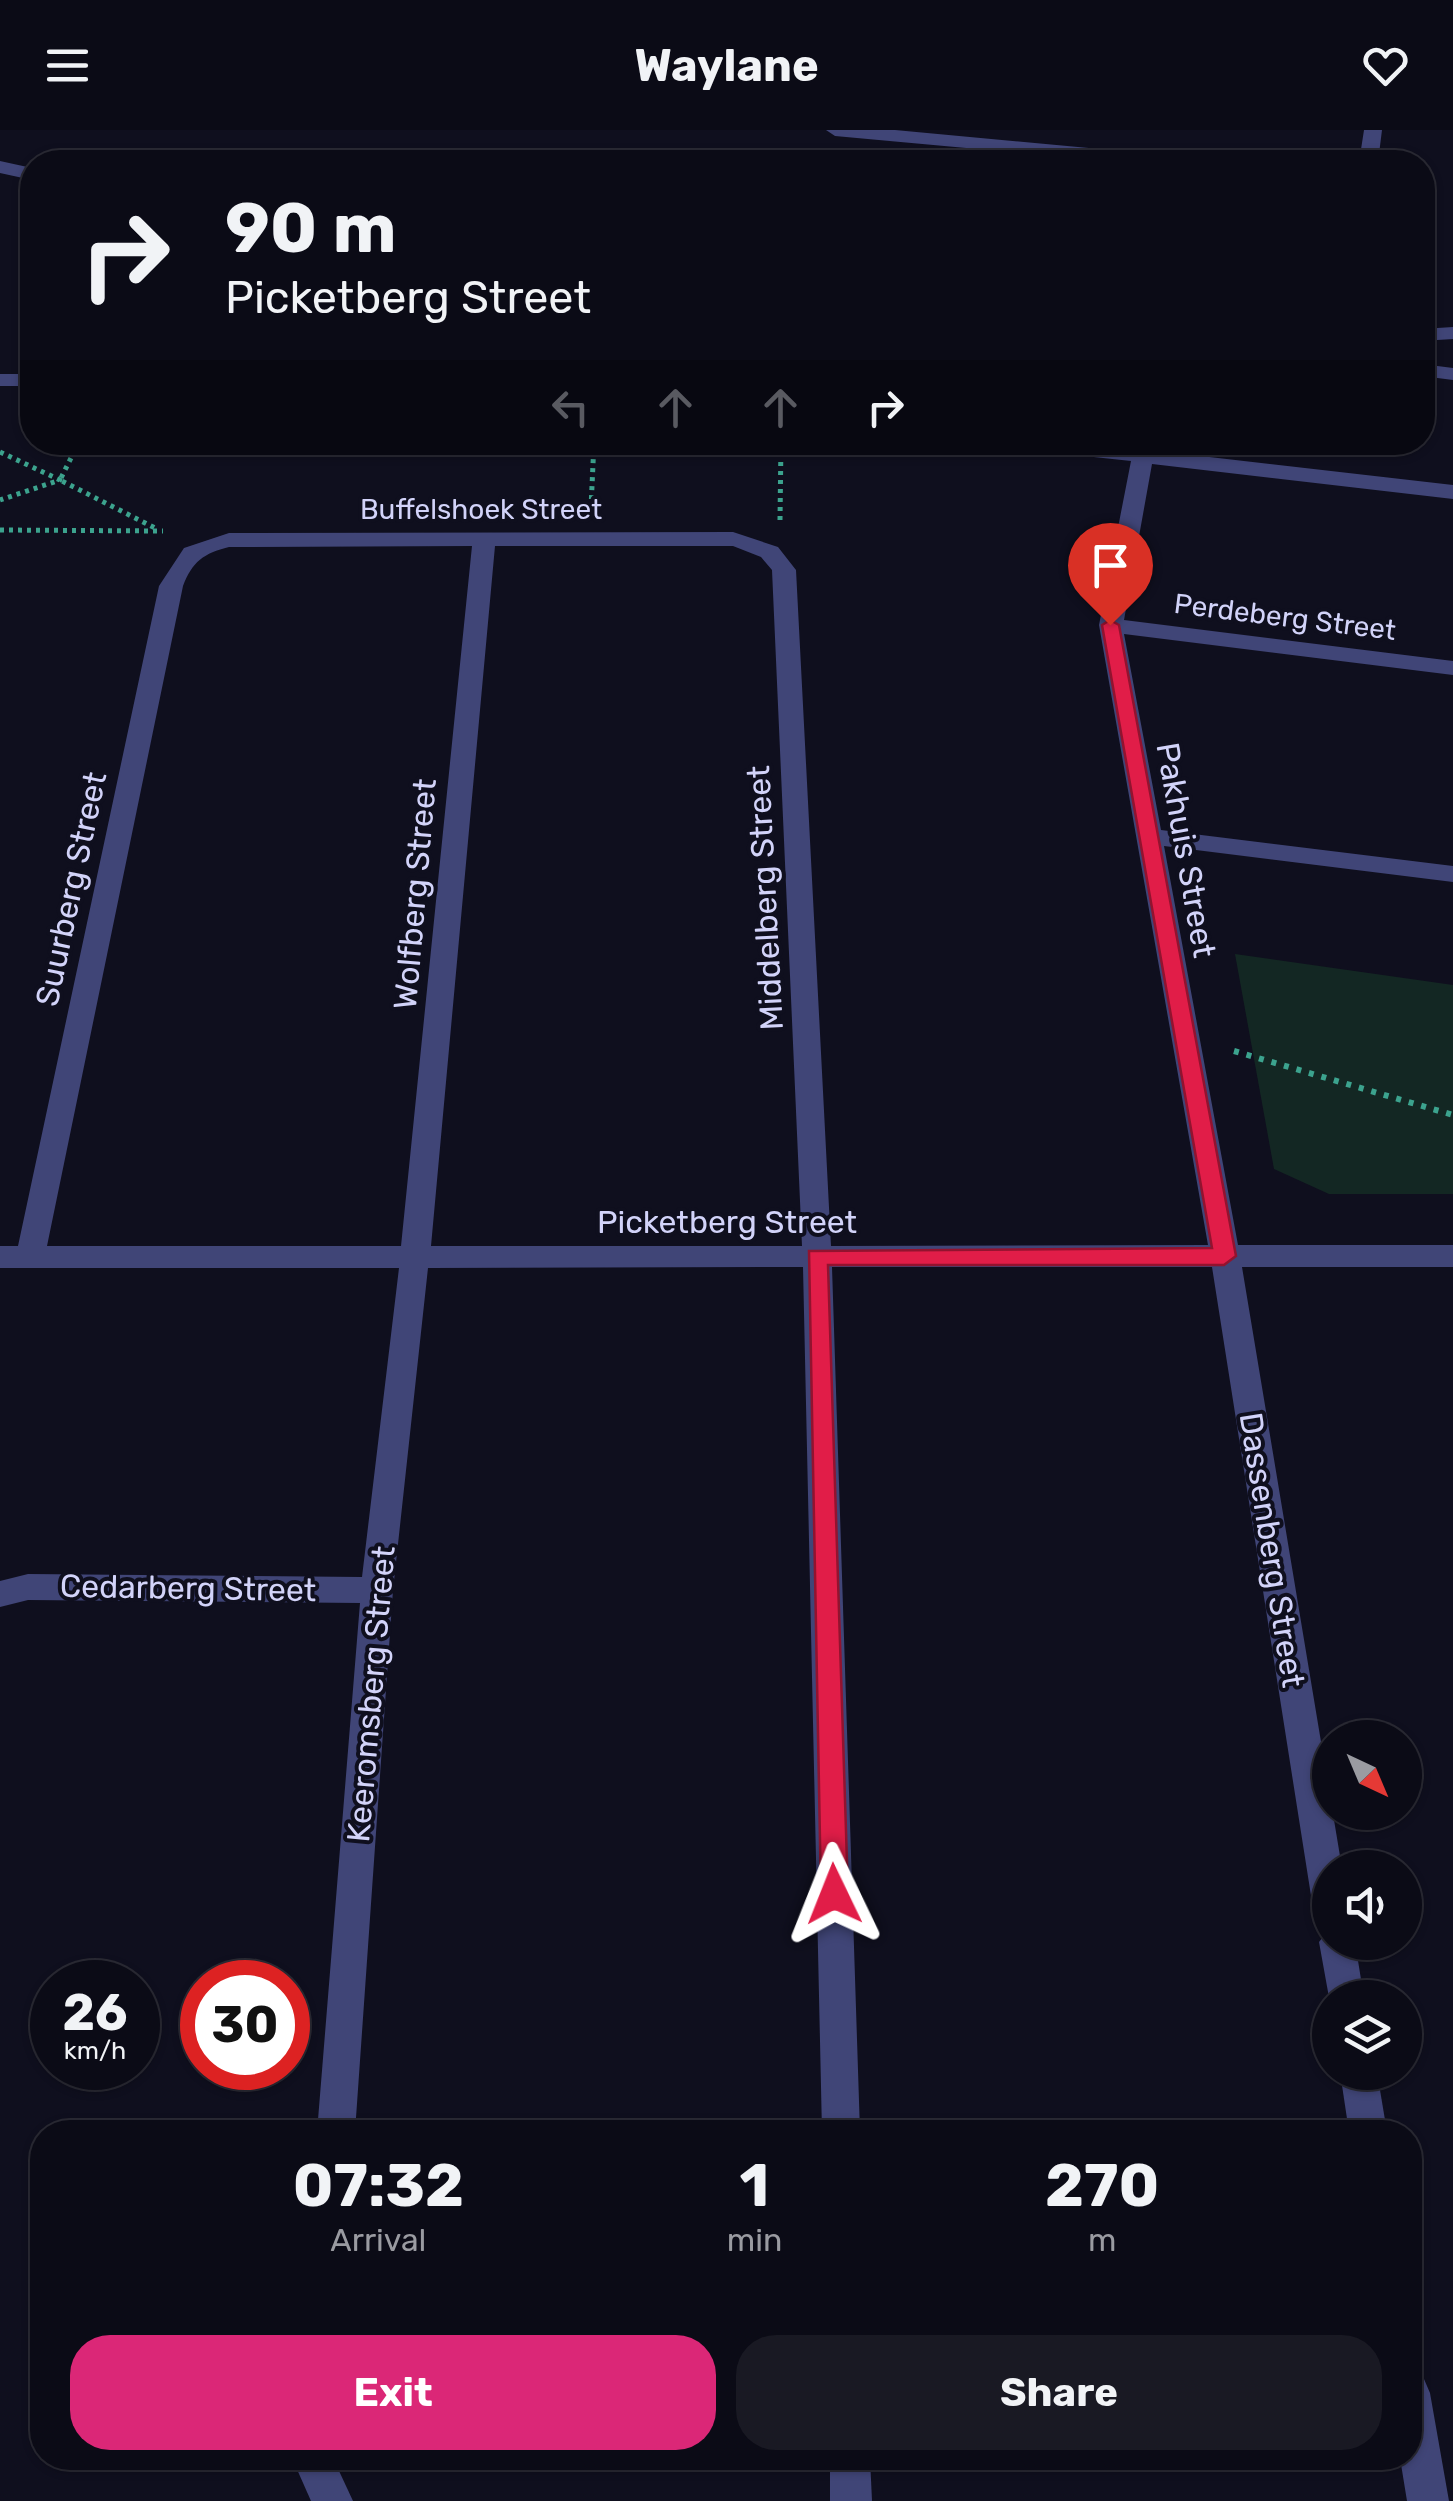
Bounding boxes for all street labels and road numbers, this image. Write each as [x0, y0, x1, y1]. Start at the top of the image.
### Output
street label: Buffelshoek Street [360, 493, 602, 526]
street label: Perdeberg Street [1172, 587, 1398, 647]
street label: Pakhuis Street [1148, 740, 1224, 960]
street label: Middelberg Street [739, 765, 791, 1031]
street label: Suurberg Street [28, 768, 114, 1010]
street label: Wolfberg Street [386, 777, 444, 1011]
street label: Picketberg Street [597, 1203, 857, 1241]
street label: Dassenberg Street [1231, 1410, 1313, 1690]
street label: Keeromsberg Street [339, 1544, 403, 1844]
street label: Cedarberg Street [60, 1567, 316, 1609]

